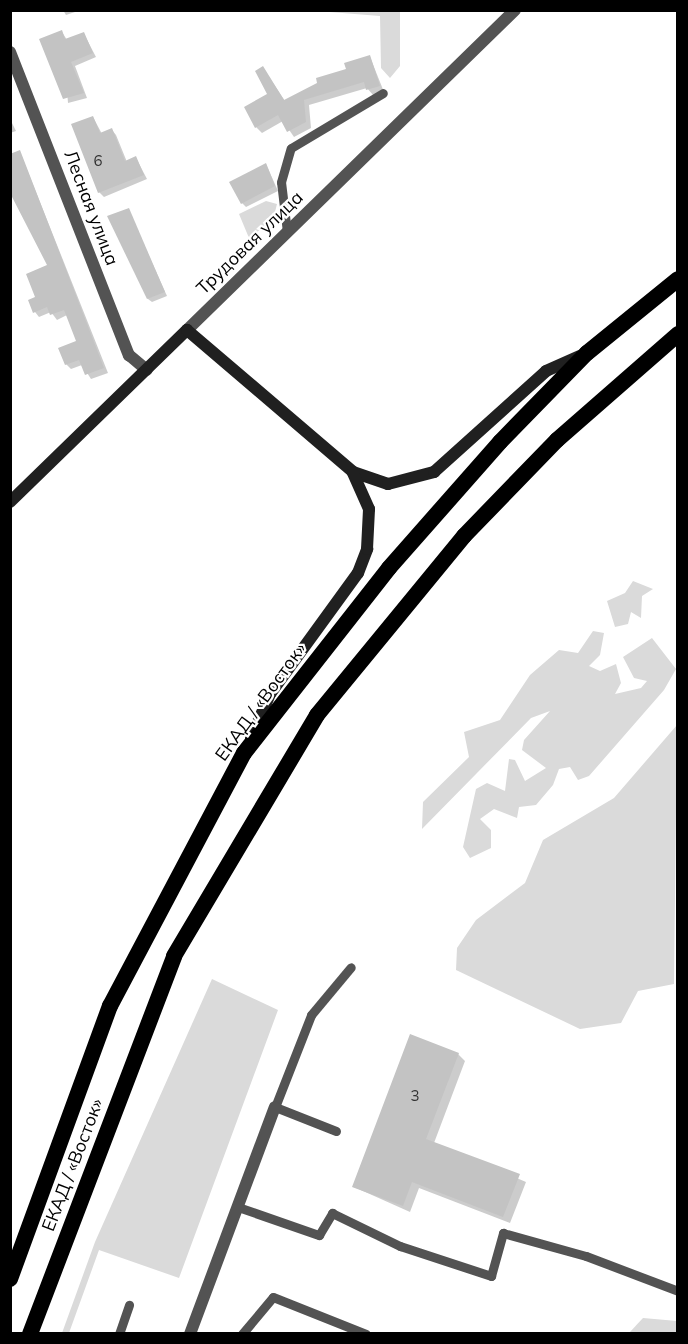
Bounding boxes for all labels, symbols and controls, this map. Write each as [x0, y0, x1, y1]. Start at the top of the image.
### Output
street label: Лесная улица [59, 147, 123, 269]
house number: 6 [94, 152, 102, 170]
street label: Трудовая улица [192, 187, 308, 299]
street label: ЕКАД / «Восток» [211, 639, 311, 765]
house number: 3 [411, 1087, 419, 1105]
street label: ЕКАД / «Восток» [38, 1096, 108, 1234]

